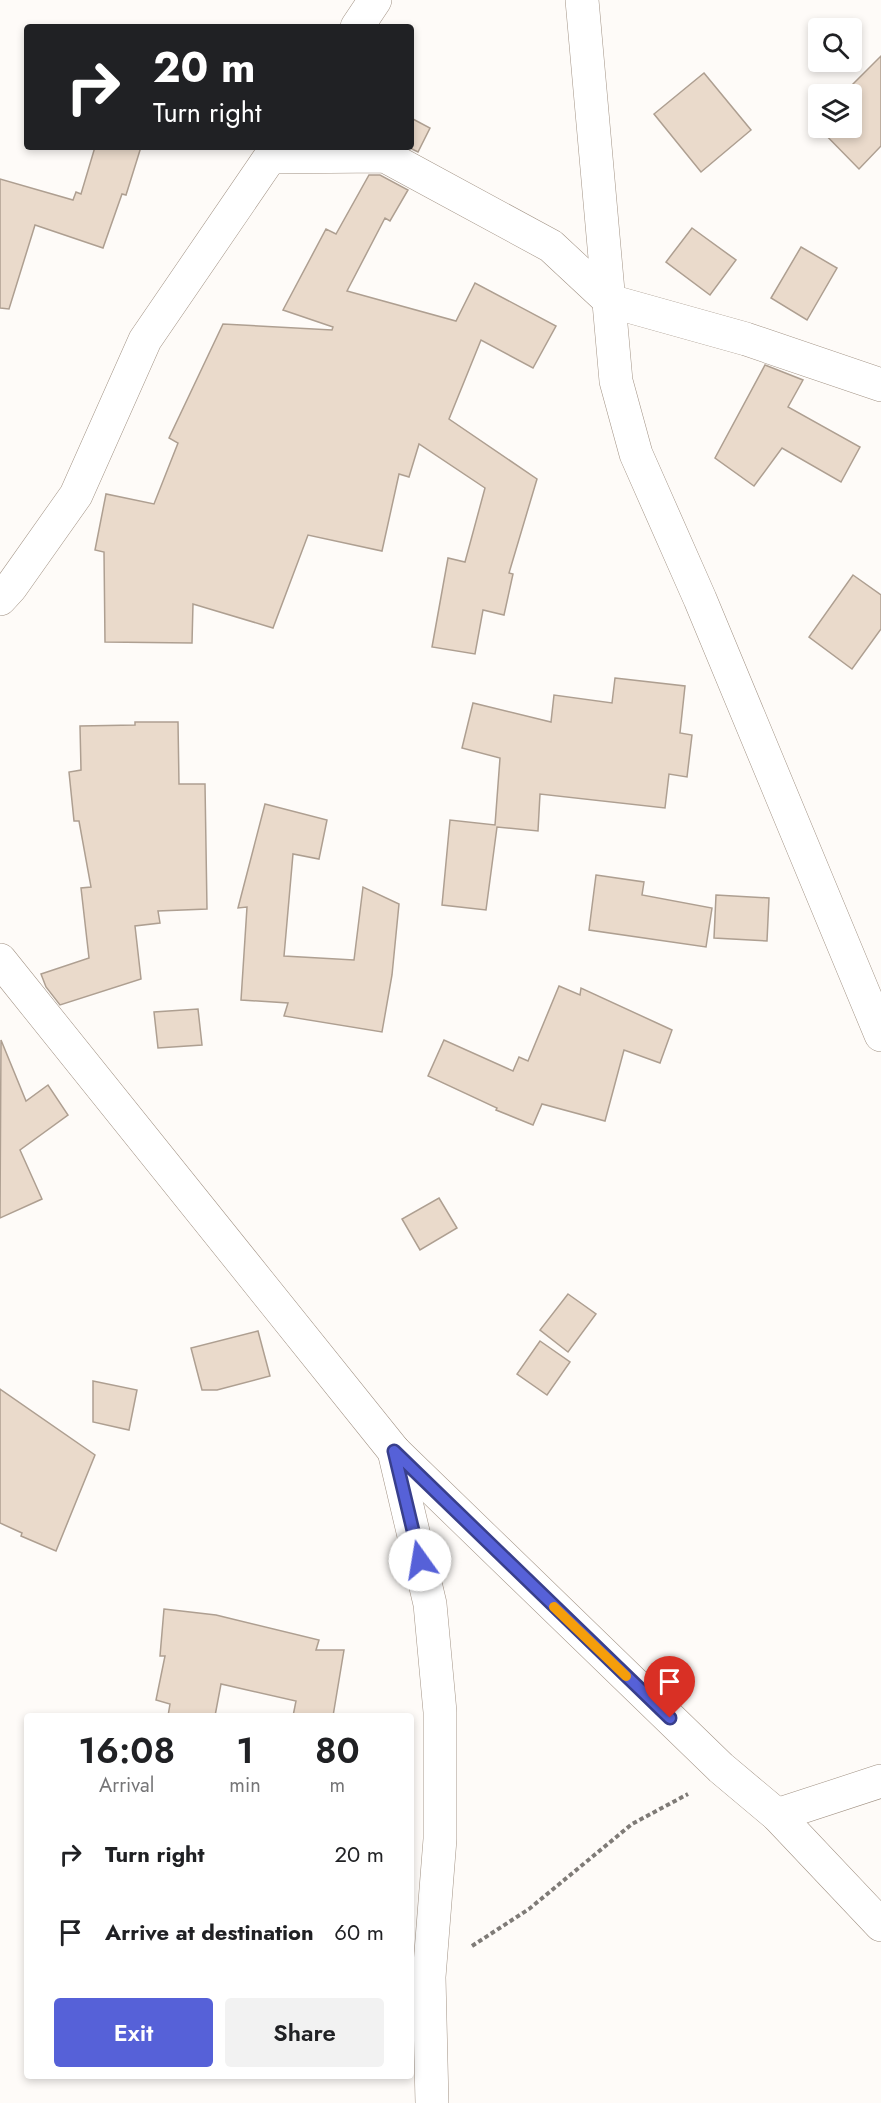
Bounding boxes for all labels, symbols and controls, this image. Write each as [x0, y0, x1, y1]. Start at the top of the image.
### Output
map controls [808, 18, 862, 138]
button: search [808, 18, 862, 72]
text: 20 m [153, 37, 255, 98]
icon: right [54, 48, 132, 126]
button: layers [808, 84, 862, 138]
text: Turn right [153, 93, 261, 132]
position arrow [388, 1528, 452, 1592]
pin [644, 1656, 695, 1718]
icon: arrive [653, 1665, 686, 1698]
text: 16:08 [78, 1724, 175, 1776]
text: 1 [236, 1724, 254, 1776]
text: 80 [315, 1724, 360, 1776]
text: Arrival [99, 1771, 154, 1800]
text: min [229, 1771, 261, 1800]
text: m [330, 1771, 345, 1800]
icon: right [54, 1838, 87, 1871]
text: Turn right [105, 1838, 205, 1870]
text: 20 m [335, 1838, 384, 1870]
icon: arrive [54, 1916, 87, 1949]
text: Arrive at destination [105, 1916, 314, 1948]
text: 60 m [334, 1916, 384, 1948]
button: Exit [54, 1998, 213, 2067]
button: Share [225, 1998, 384, 2067]

